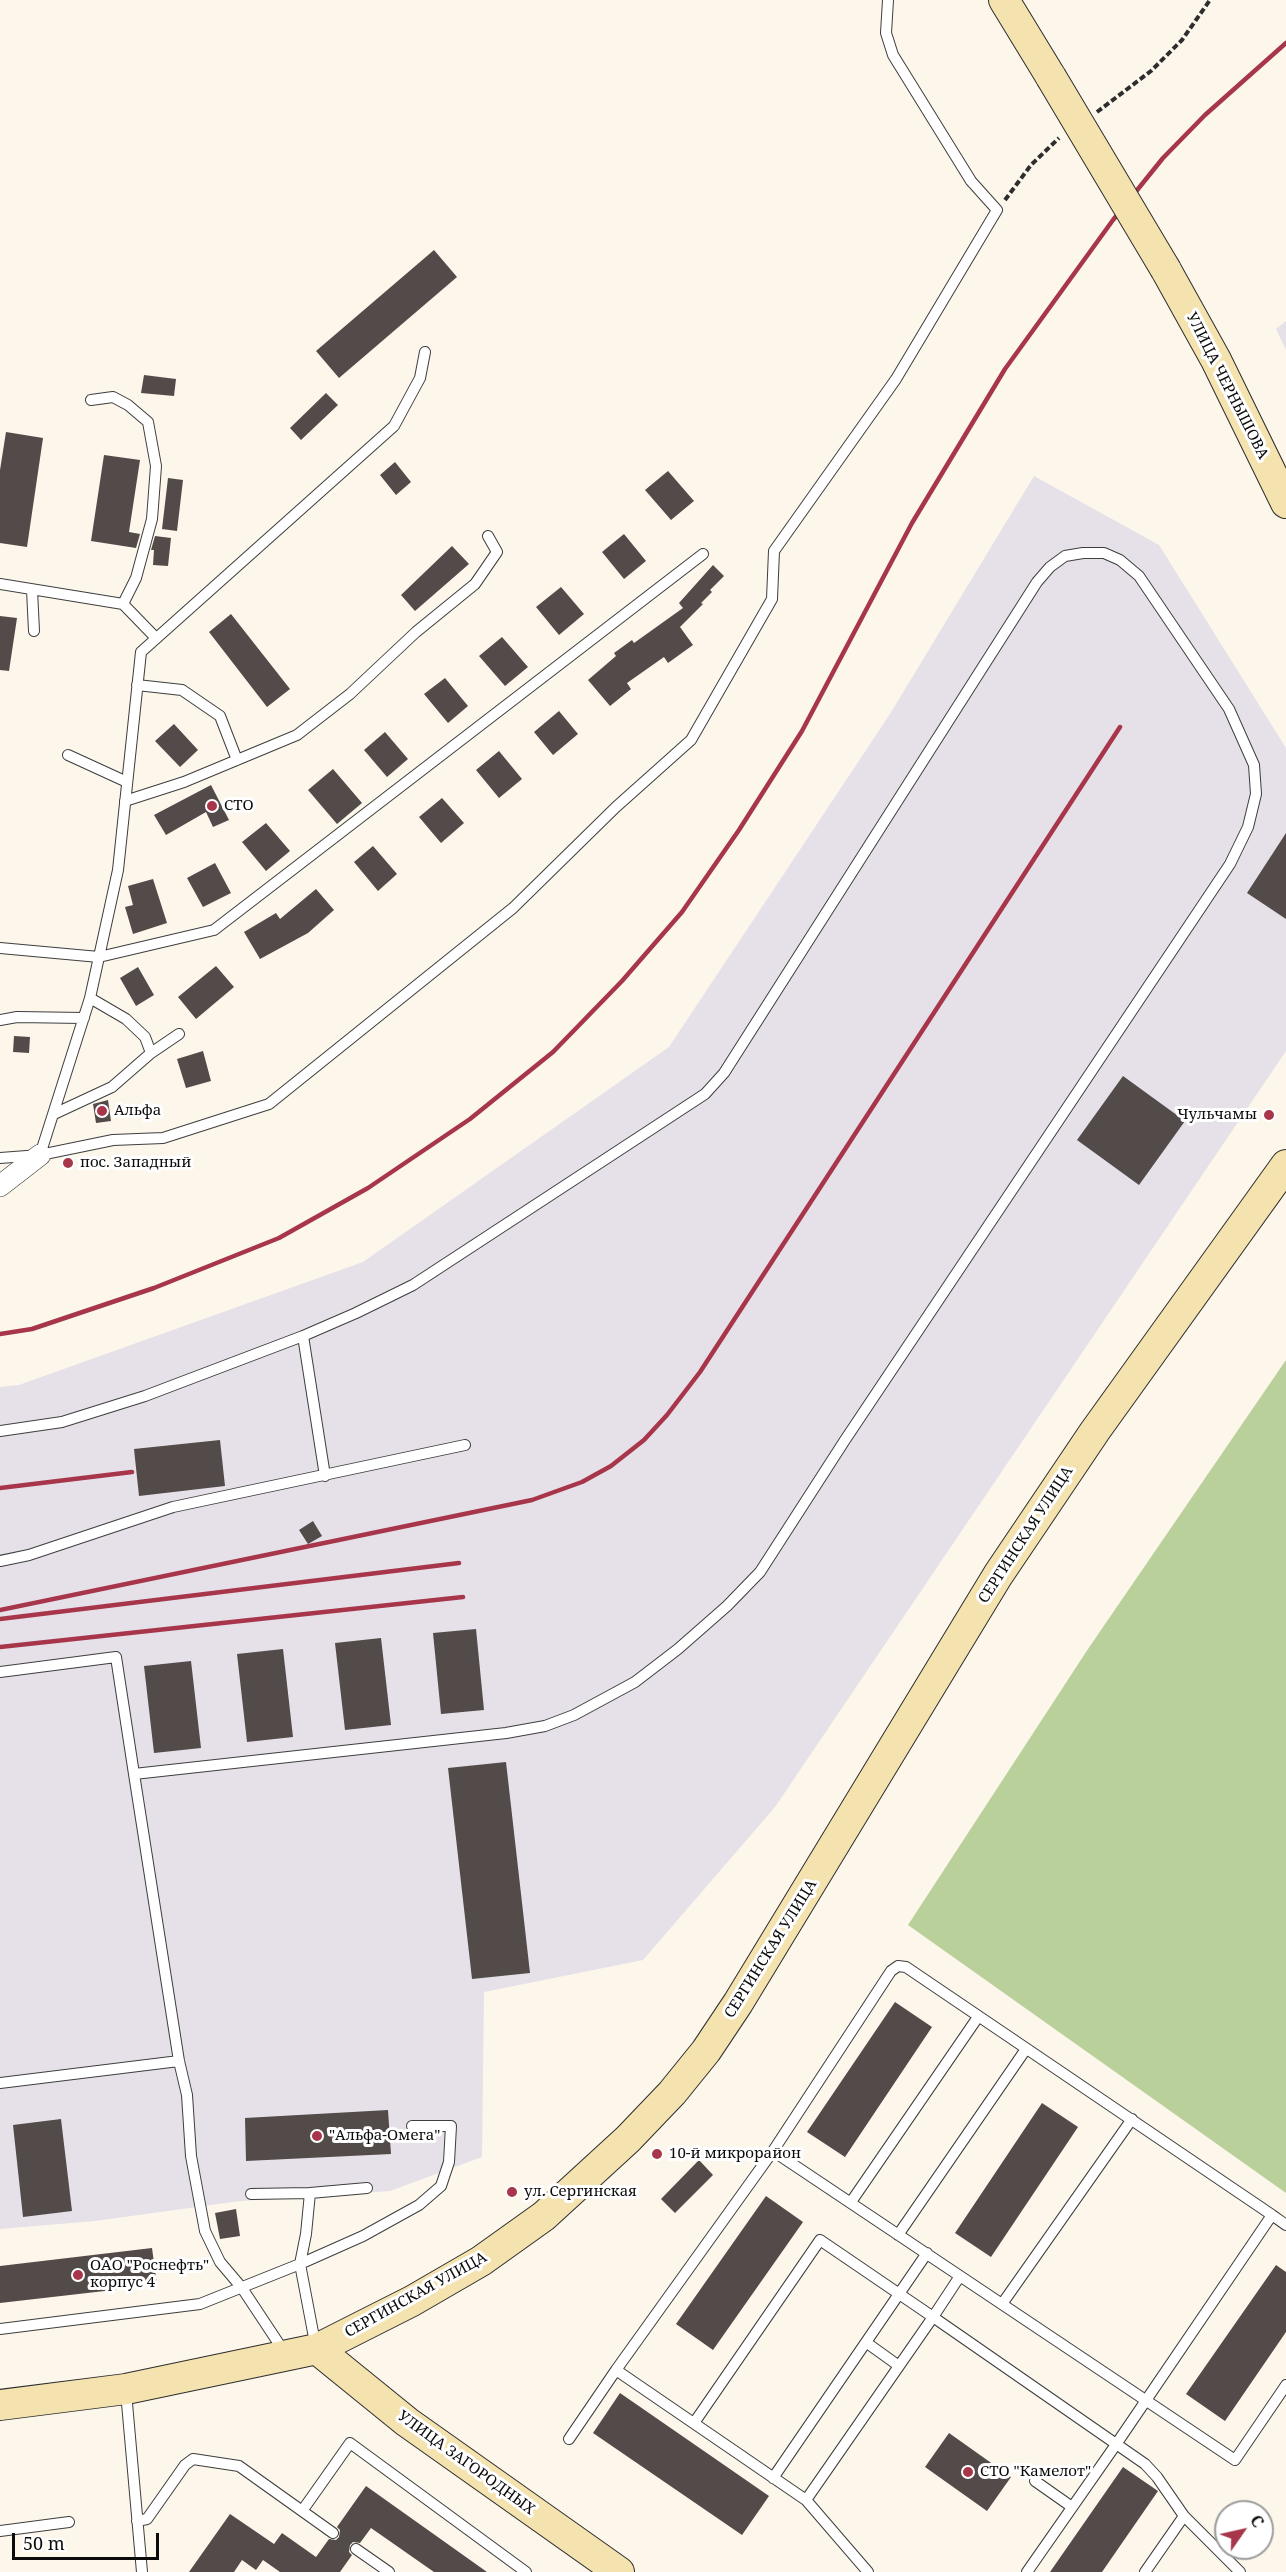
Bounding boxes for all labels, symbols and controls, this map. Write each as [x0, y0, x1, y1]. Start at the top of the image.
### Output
street label: УЛИЦА ЧЕРНЫШОВА [1182, 310, 1272, 462]
place label: СТО [224, 797, 254, 815]
marker: СТО [205, 799, 219, 813]
place label: Альфа [114, 1102, 161, 1120]
marker: Альфа [95, 1104, 109, 1118]
place label: Чульчамы [1177, 1106, 1257, 1124]
marker: Чульчамы [1262, 1108, 1276, 1122]
place label: пос. Западный [80, 1154, 191, 1172]
marker: пос. Западный [61, 1156, 75, 1170]
street label: СЕРГИНСКАЯ УЛИЦА [975, 1463, 1077, 1607]
street label: СЕРГИНСКАЯ УЛИЦА [721, 1877, 821, 2021]
place label: "Альфа-Омега" [329, 2127, 440, 2145]
marker: "Альфа-Омега" [310, 2129, 324, 2143]
place label: 10-й микрорайон [669, 2145, 801, 2163]
marker: 10-й микрорайон [650, 2147, 664, 2161]
place label: ул. Сергинская [524, 2183, 637, 2201]
marker: ул. Сергинская [505, 2185, 519, 2199]
street label: СЕРГИНСКАЯ УЛИЦА [342, 2248, 490, 2342]
place label: ОАО "Роснефть" корпус 4 [90, 2257, 209, 2292]
marker: ОАО "Роснефть" корпус 4 [71, 2268, 85, 2282]
street label: УЛИЦА ЗАГОРОДНЫХ [394, 2407, 538, 2519]
place label: СТО "Камелот" [980, 2463, 1091, 2481]
marker: СТО "Камелот" [961, 2465, 975, 2479]
north arrow [1214, 2500, 1274, 2560]
text: С [1245, 2511, 1269, 2532]
scale bar [15, 2521, 162, 2559]
text: 50 m [23, 2531, 65, 2555]

